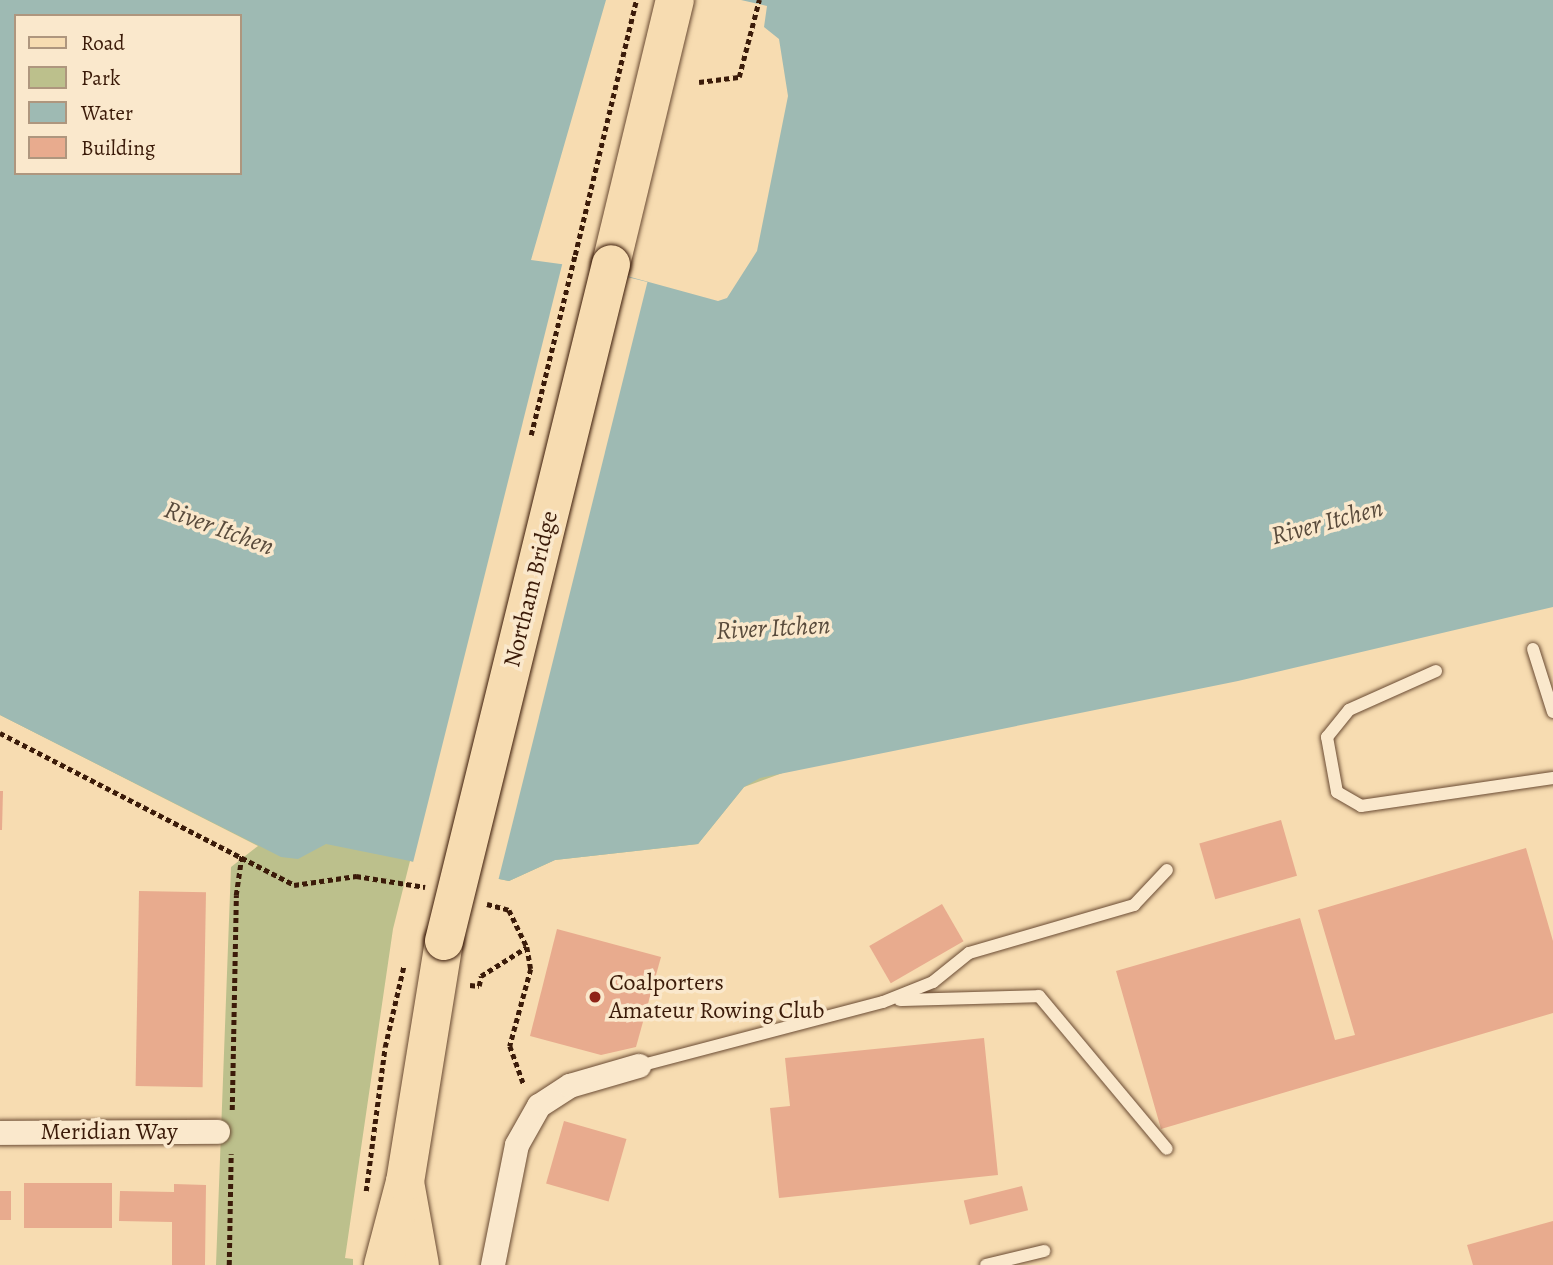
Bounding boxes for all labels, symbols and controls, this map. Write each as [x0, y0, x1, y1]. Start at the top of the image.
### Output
legend [14, 14, 242, 175]
text: Road [81, 29, 125, 57]
text: Park [81, 64, 120, 92]
text: Water [81, 99, 133, 127]
text: Building [81, 134, 155, 162]
water label: River Itchen [1268, 492, 1386, 552]
water label: River Itchen [160, 494, 278, 562]
street label: Northam Bridge [498, 508, 564, 670]
water label: River Itchen [715, 609, 831, 647]
place label: Coalporters Amateur Rowing Club [609, 969, 824, 1025]
marker: Coalporters Amateur Rowing Club [587, 989, 603, 1005]
street label: Meridian Way [40, 1118, 178, 1146]

